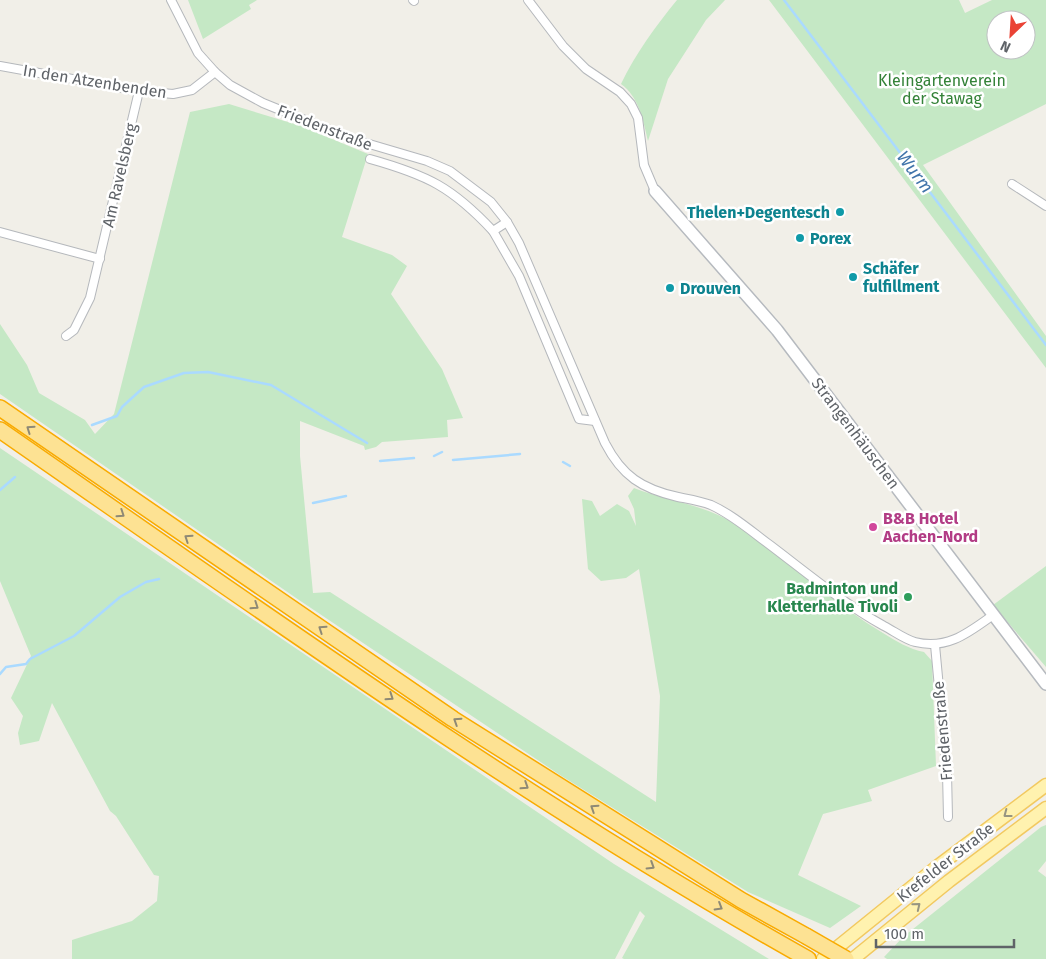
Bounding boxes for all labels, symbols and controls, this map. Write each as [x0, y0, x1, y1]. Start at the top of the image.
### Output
north arrow [986, 10, 1036, 60]
text: N [998, 37, 1014, 56]
street label: In den Atzenbenden [22, 61, 168, 102]
park label: Kleingartenverein der Stawag [878, 71, 1006, 108]
street label: Friedenstraße [275, 101, 375, 154]
street label: Am Ravelsberg [98, 121, 141, 229]
water label: Wurm [892, 147, 938, 197]
place label: Thelen+Degentesch [687, 203, 830, 222]
marker: Thelen+Degentesch [834, 206, 846, 218]
place label: Porex [810, 229, 852, 248]
marker: Porex [794, 232, 806, 244]
place label: Schäfer fulfillment [863, 259, 940, 296]
marker: Schäfer fulfillment [847, 271, 859, 283]
place label: Drouven [680, 279, 741, 298]
marker: Drouven [664, 282, 676, 294]
street label: Strangenhäuschen [808, 374, 904, 493]
one-way arrow [26, 426, 36, 435]
one-way arrow [115, 508, 125, 517]
place label: B&B Hotel Aachen-Nord [882, 509, 978, 546]
marker: B&B Hotel Aachen-Nord [867, 521, 879, 533]
one-way arrow [184, 535, 194, 544]
place label: Badminton und Kletterhalle Tivoli [767, 579, 898, 616]
marker: Badminton und Kletterhalle Tivoli [902, 591, 914, 603]
one-way arrow [249, 600, 259, 609]
one-way arrow [319, 626, 328, 636]
street label: Friedenstraße [929, 680, 956, 782]
one-way arrow [384, 691, 393, 700]
one-way arrow [453, 718, 462, 727]
one-way arrow [520, 780, 529, 790]
one-way arrow [590, 805, 599, 815]
one-way arrow [1003, 808, 1013, 817]
street label: Krefelder Straße [893, 819, 998, 906]
one-way arrow [646, 860, 655, 870]
one-way arrow [713, 900, 722, 910]
one-way arrow [911, 903, 920, 911]
scale bar [876, 916, 1014, 948]
text: 100 m [884, 925, 924, 943]

